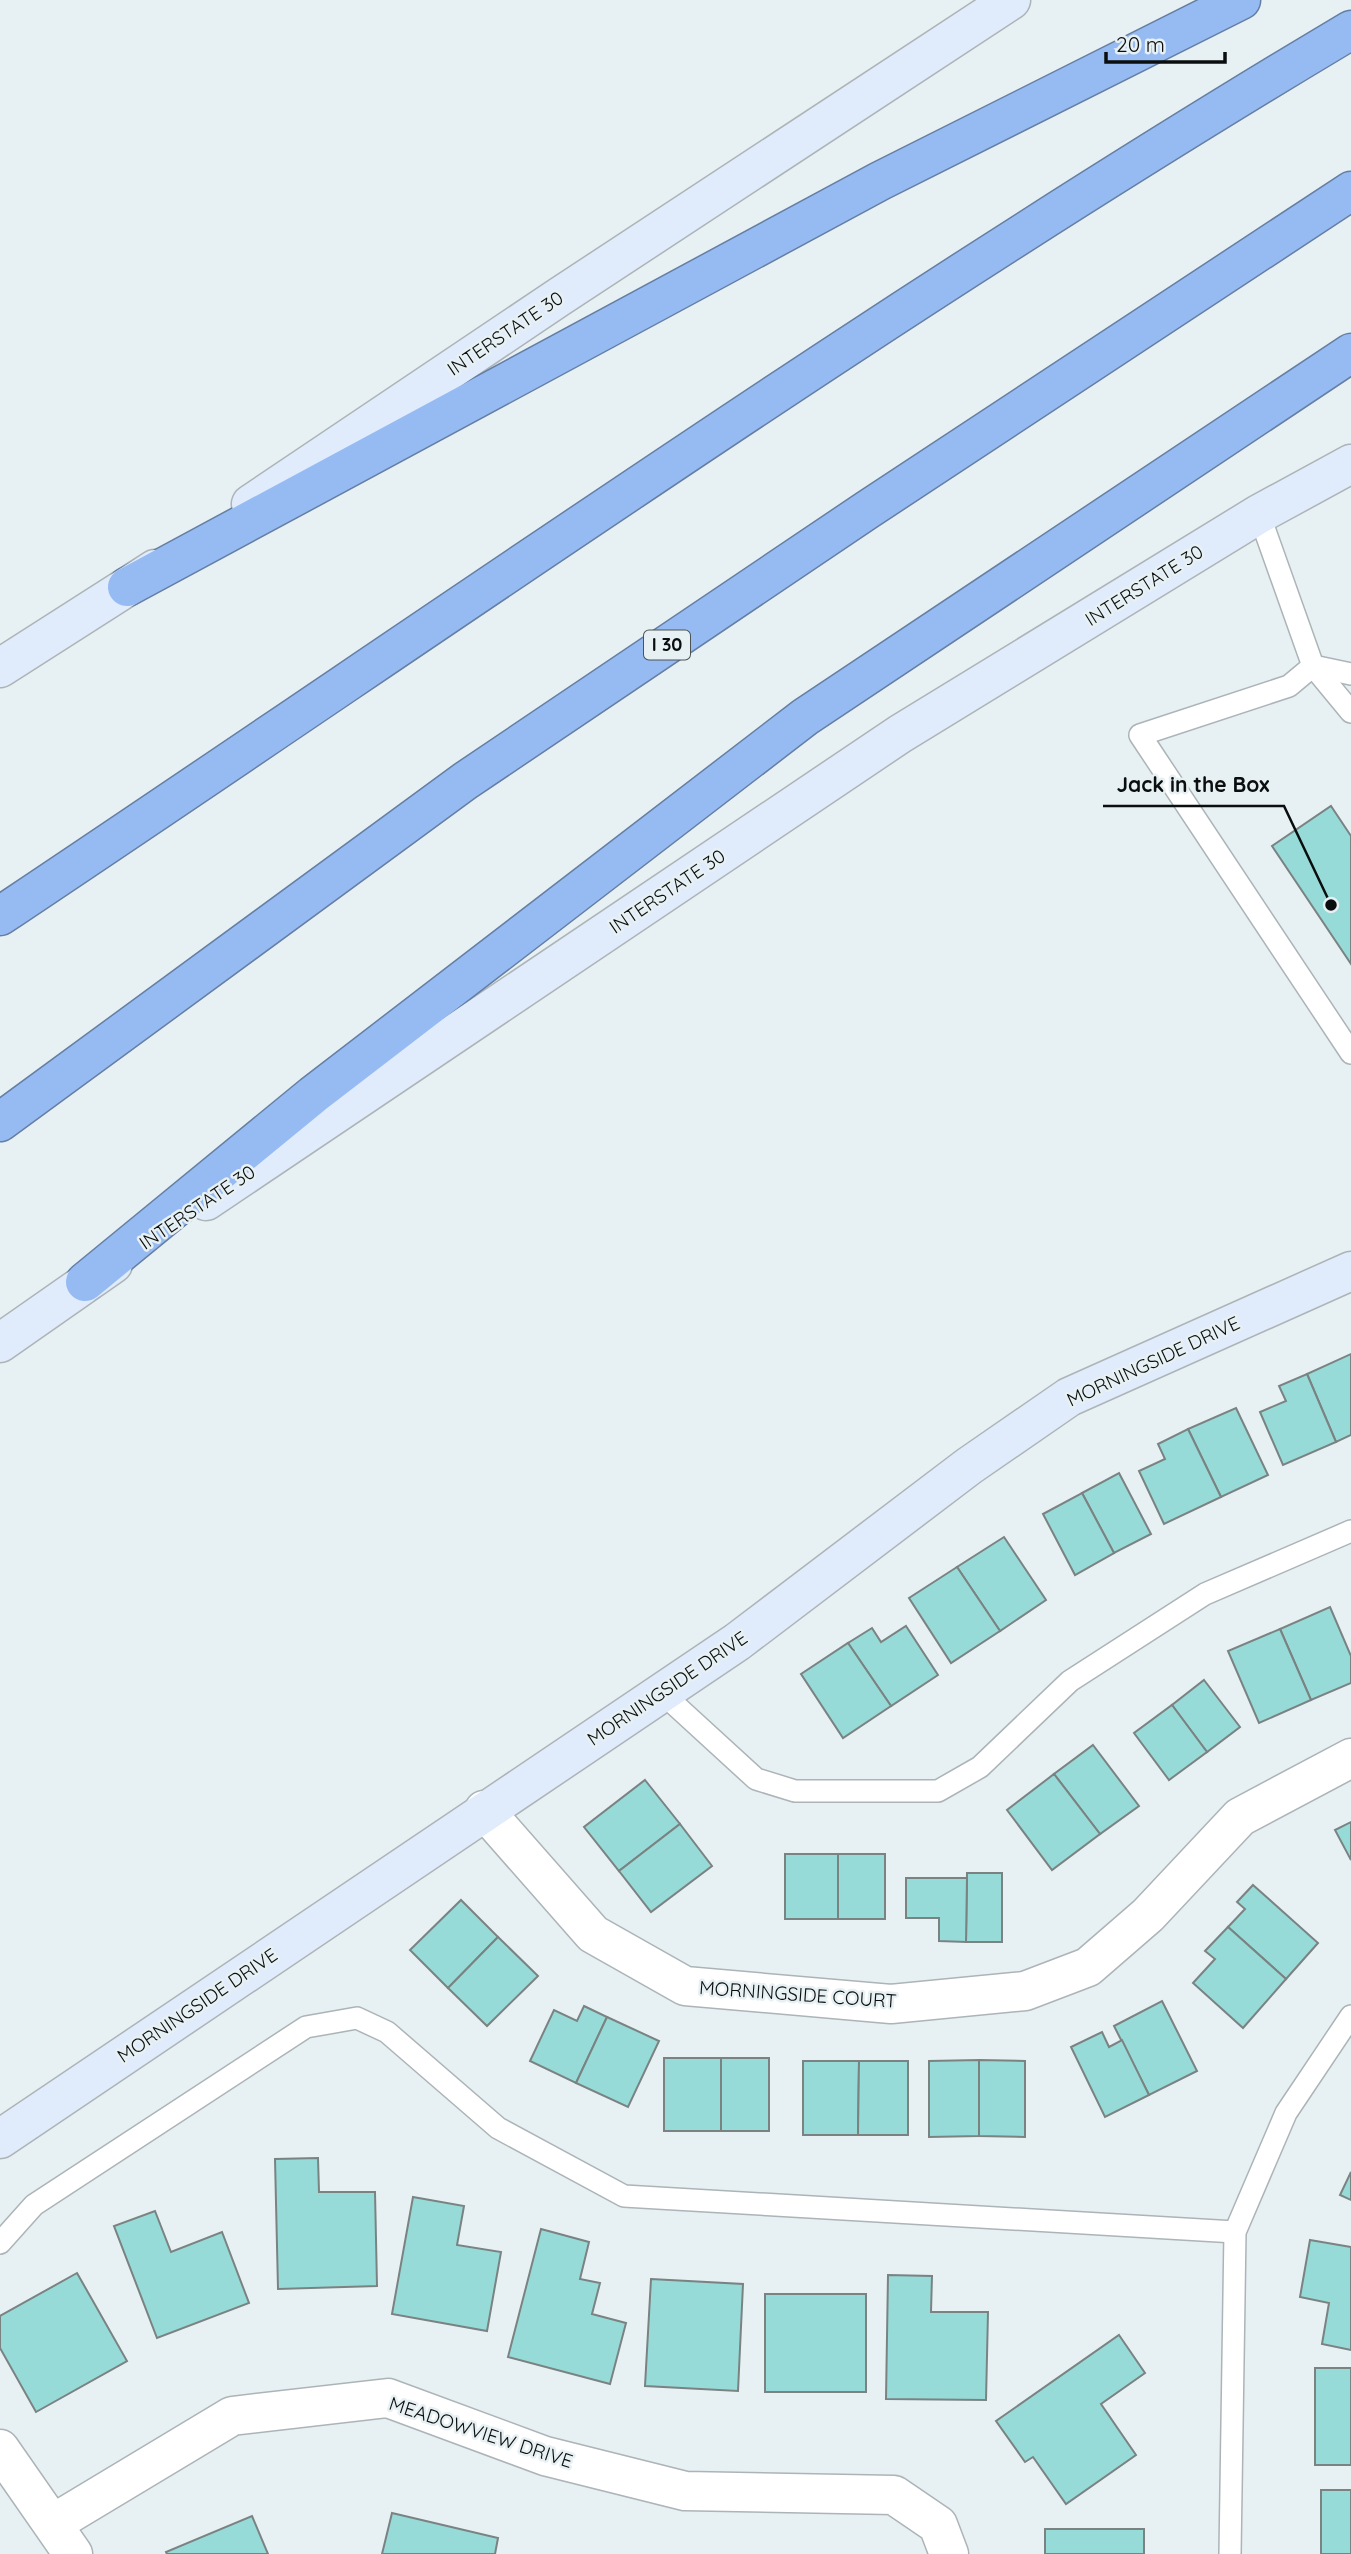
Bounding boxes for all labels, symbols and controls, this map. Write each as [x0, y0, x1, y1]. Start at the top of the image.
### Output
scale bar [1106, 21, 1225, 65]
text: 20 m [1116, 31, 1165, 57]
street label: INTERSTATE 30 [442, 285, 568, 381]
street label: INTERSTATE 30 [1080, 539, 1208, 631]
road number: I 30 [644, 630, 690, 660]
callout: Jack in the Box [1103, 764, 1284, 806]
text: Jack in the Box [1116, 771, 1270, 797]
street label: INTERSTATE 30 [604, 843, 730, 939]
street label: INTERSTATE 30 [134, 1159, 260, 1255]
street label: MORNINGSIDE DRIVE [1063, 1310, 1243, 1412]
street label: MORNINGSIDE DRIVE [582, 1625, 752, 1751]
street label: MORNINGSIDE DRIVE [112, 1942, 282, 2068]
street label: MORNINGSIDE COURT [698, 1975, 898, 2013]
street label: MEADOWVIEW DRIVE [386, 2391, 576, 2473]

